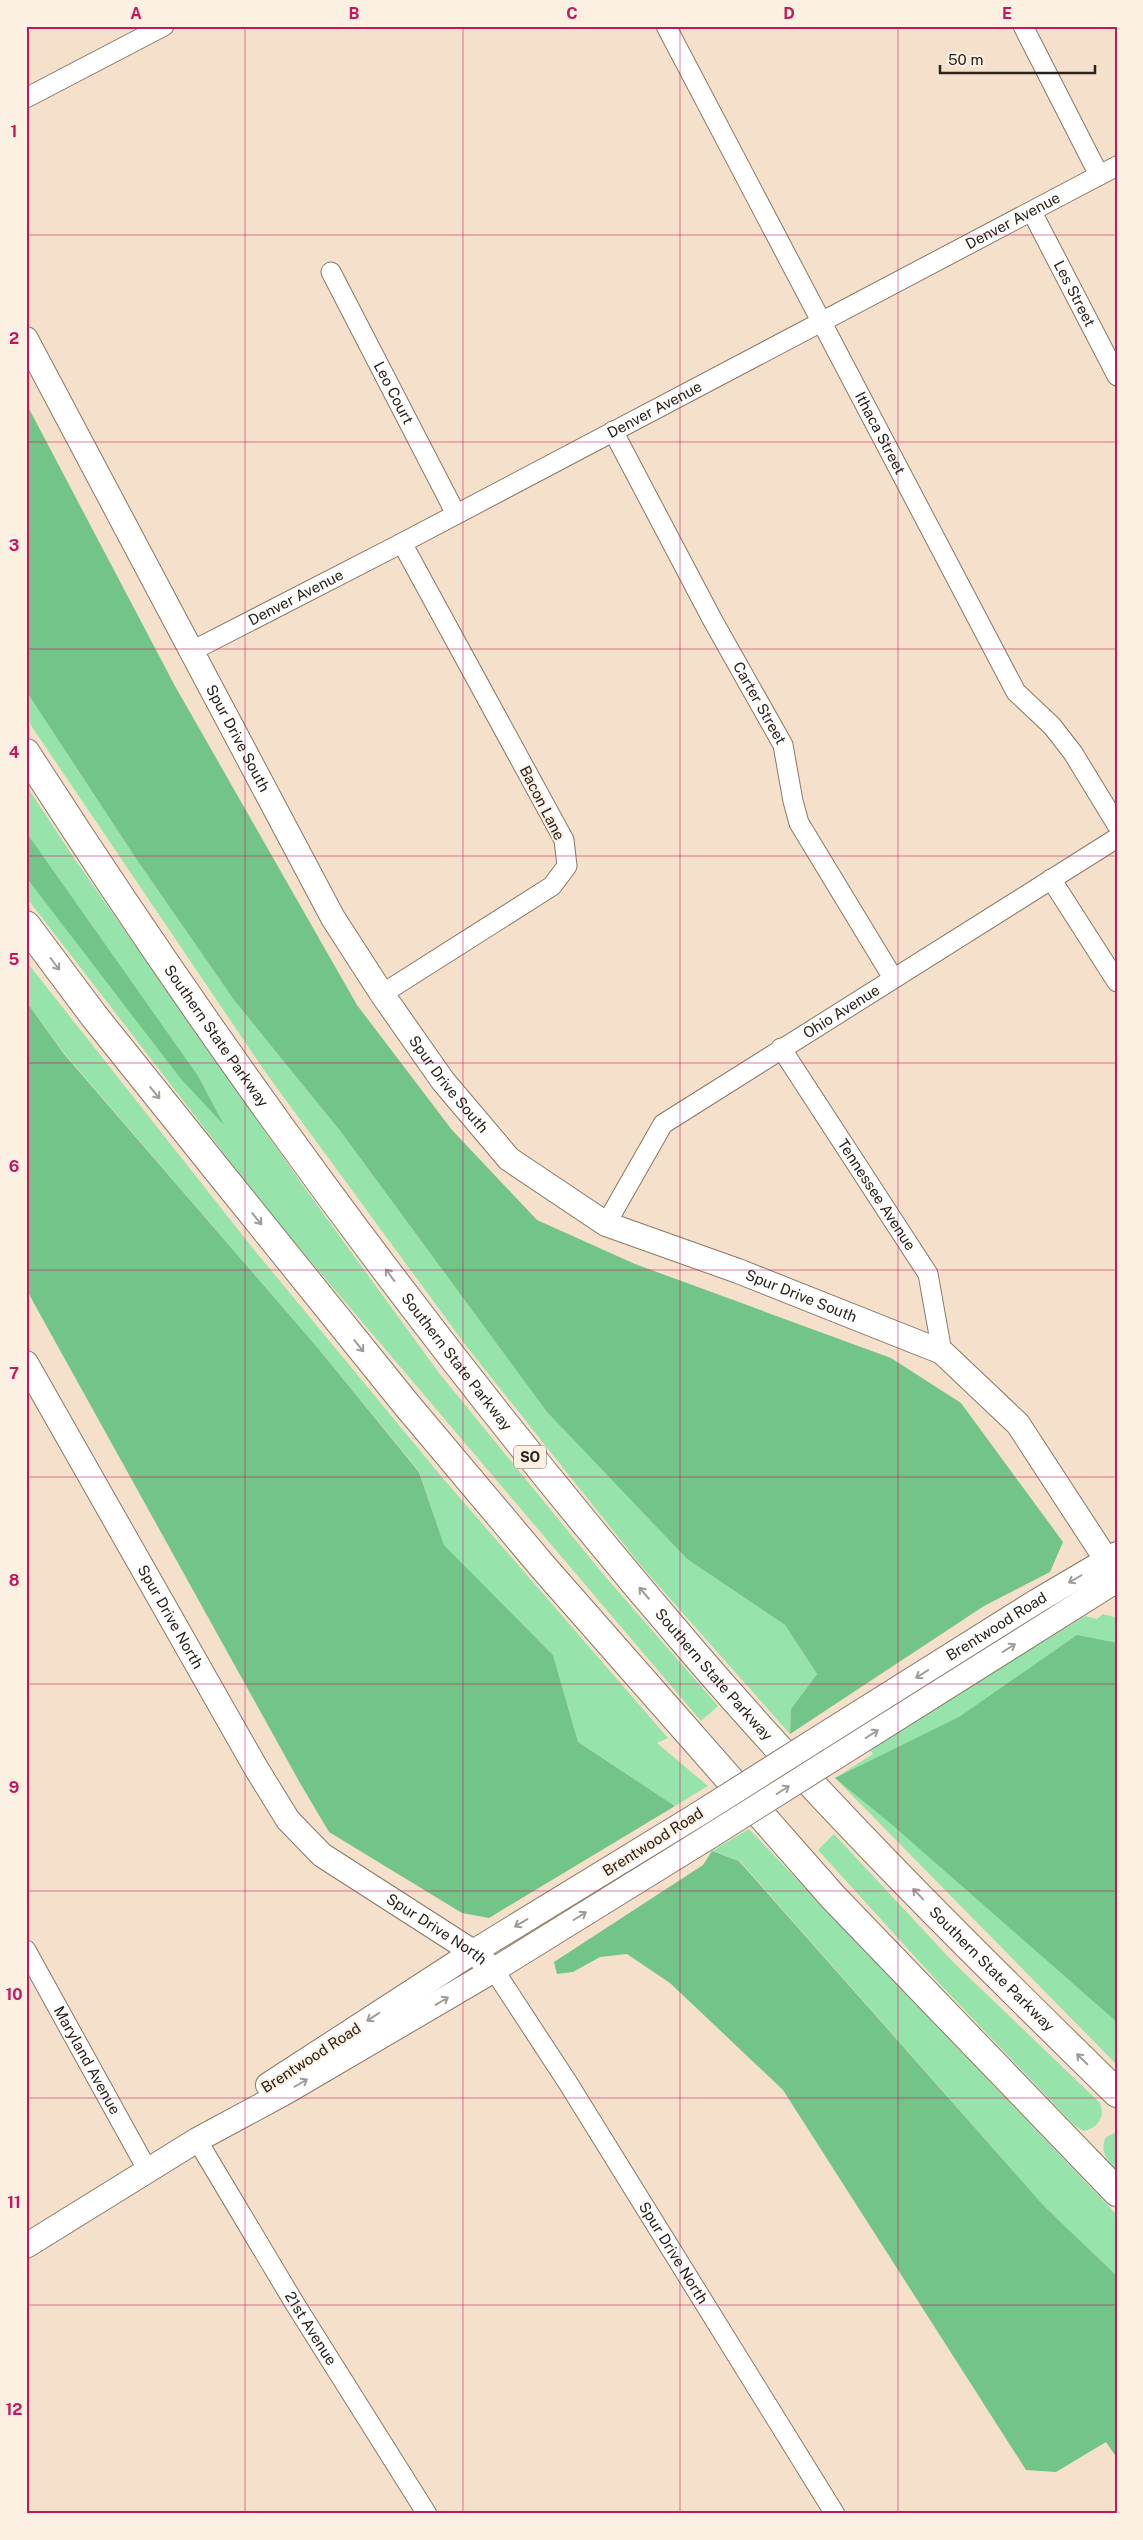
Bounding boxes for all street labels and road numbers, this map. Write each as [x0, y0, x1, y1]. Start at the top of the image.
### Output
street label: Denver Avenue [963, 189, 1063, 252]
street label: Les Street [1051, 258, 1099, 329]
street label: Leo Court [371, 358, 417, 427]
street label: Denver Avenue [604, 377, 705, 441]
street label: Ithaca Street [852, 389, 909, 477]
street label: Denver Avenue [245, 566, 346, 629]
street label: Carter Street [730, 659, 790, 747]
street label: Spur Drive South [203, 682, 273, 794]
street label: Bacon Lane [516, 763, 568, 843]
street label: Southern State Parkway [161, 961, 272, 1110]
street label: Ohio Avenue [800, 981, 882, 1042]
street label: Spur Drive South [406, 1032, 492, 1136]
street label: Tennessee Avenue [834, 1136, 919, 1253]
street label: Spur Drive South [743, 1266, 860, 1325]
street label: Southern State Parkway [398, 1289, 516, 1434]
road number: SO [514, 1445, 546, 1468]
street label: Spur Drive North [134, 1562, 207, 1672]
street label: Brentwood Road [943, 1588, 1049, 1664]
street label: Southern State Parkway [652, 1605, 776, 1744]
street label: Brentwood Road [599, 1804, 706, 1879]
street label: Spur Drive North [383, 1890, 490, 1968]
street label: Southern State Parkway [926, 1903, 1058, 2035]
street label: Maryland Avenue [51, 2003, 124, 2117]
street label: Brentwood Road [258, 2019, 364, 2096]
street label: Spur Drive North [636, 2199, 712, 2307]
street label: 21st Avenue [282, 2288, 340, 2368]

